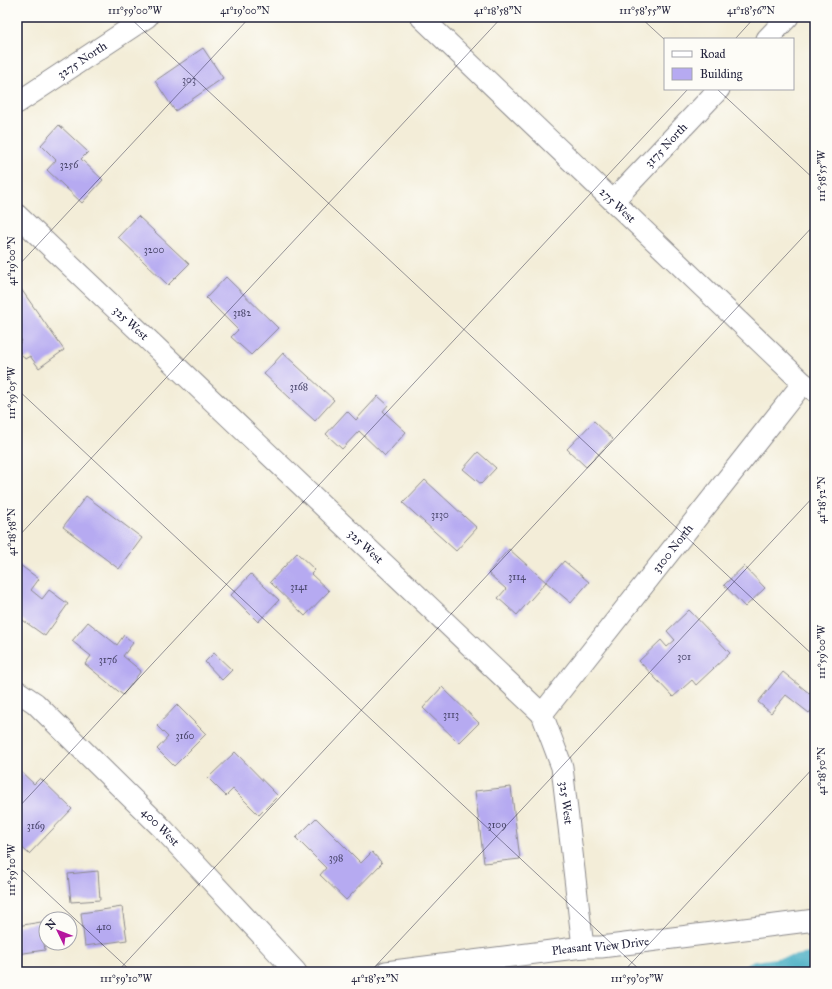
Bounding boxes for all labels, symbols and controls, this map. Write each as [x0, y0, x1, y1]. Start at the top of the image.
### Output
text: 111°59'00"W [108, 5, 162, 17]
text: 41°19'00"N [220, 5, 270, 17]
text: 41°18'58"N [474, 5, 523, 17]
text: 111°58'55"W [619, 5, 671, 17]
text: 41°18'56"N [727, 5, 775, 17]
street label: 3275 North [55, 38, 110, 81]
legend [664, 38, 794, 90]
text: Road [700, 47, 726, 61]
text: Building [700, 67, 743, 82]
house number: 303 [182, 74, 196, 86]
street label: 3175 North [642, 120, 690, 170]
text: 111°58'55"W [816, 150, 828, 202]
house number: 3256 [60, 159, 79, 171]
street label: 275 West [596, 185, 639, 226]
text: 41°19'00"N [6, 236, 18, 286]
house number: 3200 [144, 244, 164, 256]
street label: 325 West [110, 303, 152, 344]
house number: 3182 [233, 307, 251, 319]
text: 111°59'05"W [6, 366, 18, 419]
house number: 3168 [290, 381, 308, 393]
text: 41°18'52"N [816, 476, 828, 524]
text: 41°18'58"N [6, 507, 18, 556]
house number: 3130 [431, 509, 449, 521]
street label: 3100 North [649, 521, 696, 575]
street label: 325 West [345, 526, 387, 567]
house number: 3114 [508, 571, 526, 583]
house number: 3141 [290, 581, 308, 593]
text: 111°59'00"W [816, 625, 828, 679]
house number: 301 [677, 651, 691, 663]
house number: 3176 [99, 654, 118, 666]
house number: 3113 [443, 709, 459, 721]
house number: 3160 [176, 730, 195, 742]
text: 41°18'50"N [816, 746, 828, 795]
street label: 325 West [557, 780, 576, 826]
street label: 400 West [139, 805, 183, 849]
house number: 3109 [487, 819, 507, 831]
house number: 3169 [27, 820, 45, 832]
text: 111°59'10"W [6, 844, 18, 896]
house number: 398 [329, 852, 343, 864]
north arrow [38, 911, 78, 951]
text: N [43, 916, 59, 932]
house number: 410 [96, 921, 112, 933]
street label: Pleasant View Drive [551, 934, 650, 958]
text: 111°59'10"W [100, 973, 152, 985]
text: 41°18'52"N [351, 973, 399, 985]
text: 111°59'05"W [611, 973, 664, 985]

